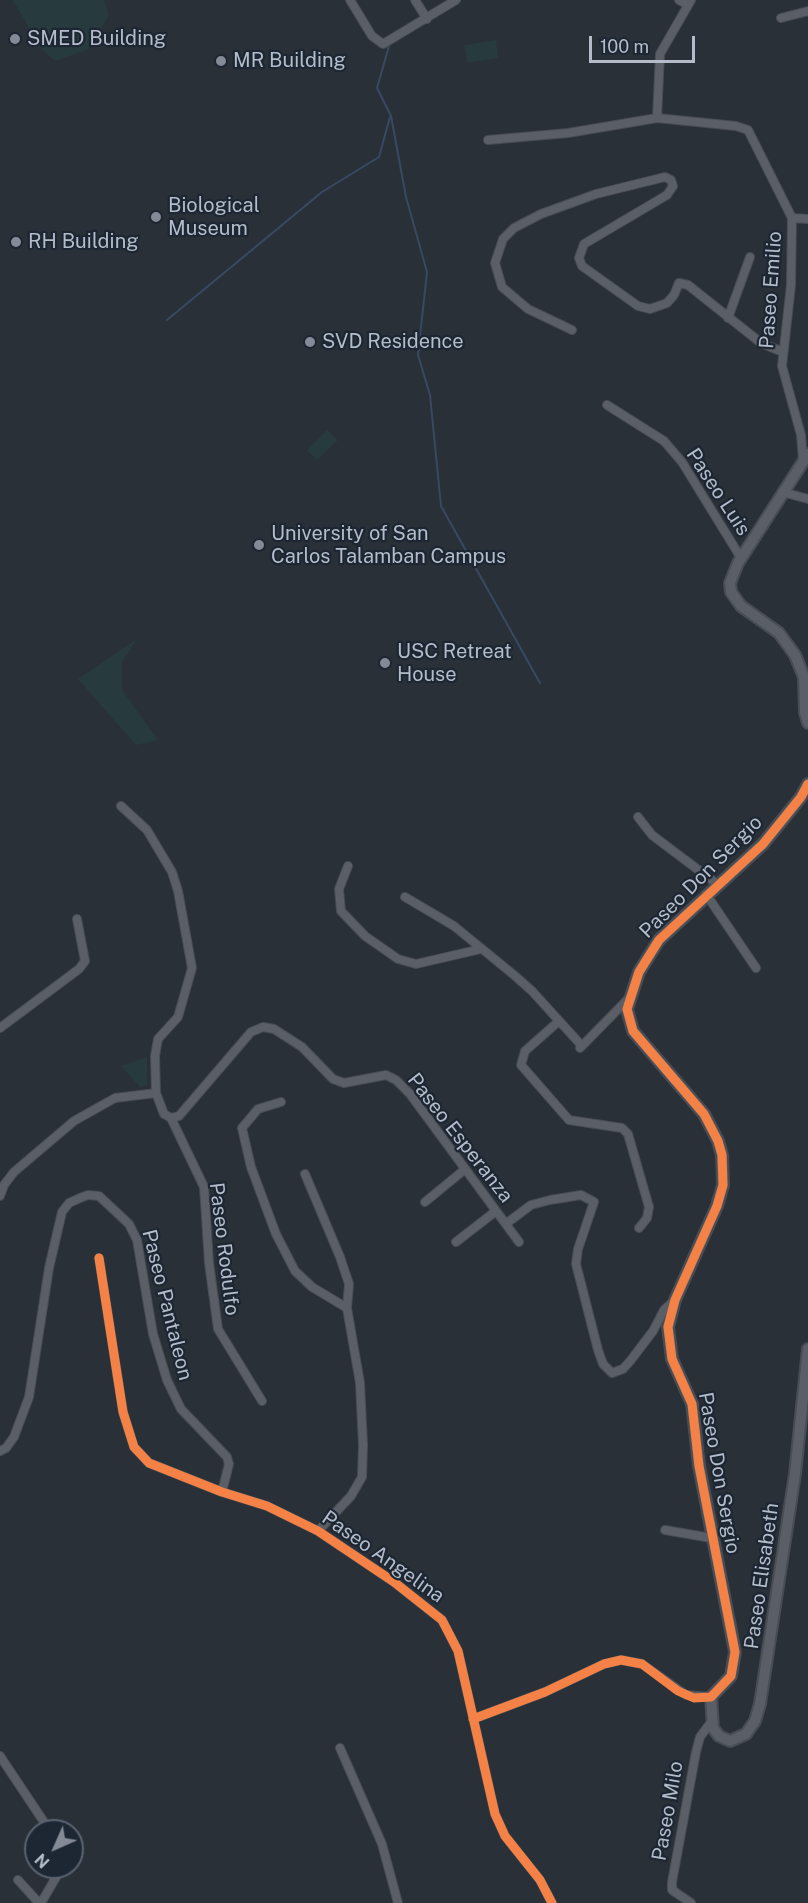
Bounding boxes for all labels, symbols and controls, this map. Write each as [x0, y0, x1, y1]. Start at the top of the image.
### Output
scale bar [592, 24, 698, 62]
place label: SMED Building [27, 27, 166, 51]
marker: SMED Building [8, 32, 22, 46]
text: 100 m [600, 36, 649, 57]
place label: MR Building [233, 49, 346, 73]
marker: MR Building [214, 54, 228, 68]
place label: Biological Museum [168, 194, 260, 241]
marker: Biological Museum [149, 210, 163, 224]
place label: RH Building [28, 230, 139, 254]
street label: Paseo Emilio [755, 230, 787, 350]
marker: RH Building [9, 235, 23, 249]
place label: SVD Residence [322, 330, 464, 354]
marker: SVD Residence [303, 335, 317, 349]
street label: Paseo Luis [681, 444, 755, 540]
place label: University of San Carlos Talamban Campus [271, 522, 506, 569]
marker: University of San Carlos Talamban Campus [252, 538, 266, 552]
place label: USC Retreat House [397, 640, 512, 687]
marker: USC Retreat House [378, 656, 392, 670]
street label: Paseo Don Sergio [635, 811, 767, 943]
street label: Paseo Esperanza [402, 1069, 518, 1207]
street label: Paseo Rodulfo [204, 1181, 244, 1317]
street label: Paseo Pantaleon [137, 1227, 197, 1383]
street label: Paseo Don Sergio [693, 1390, 745, 1556]
street label: Paseo Elisabeth [740, 1501, 784, 1651]
street label: Paseo Angelina [317, 1506, 449, 1608]
street label: Paseo Milo [647, 1759, 689, 1863]
north arrow [24, 1819, 84, 1879]
text: N [31, 1850, 53, 1872]

